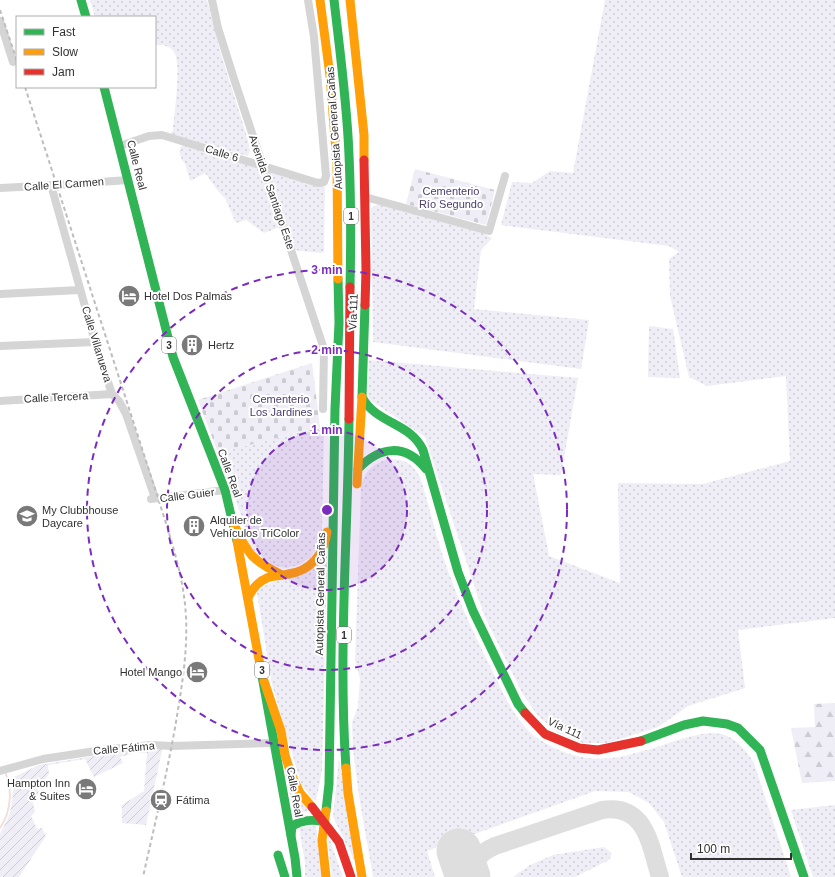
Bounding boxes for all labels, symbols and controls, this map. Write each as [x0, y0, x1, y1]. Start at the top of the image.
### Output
legend [16, 16, 156, 88]
text: Fast [52, 25, 76, 39]
text: Slow [52, 45, 78, 59]
text: Jam [52, 65, 75, 79]
street label: Autopista General Cañas [324, 66, 344, 190]
street label: Avenida 0 Santiago Este [247, 133, 297, 251]
street label: Calle Real [125, 139, 149, 191]
street label: Calle 6 [204, 142, 240, 164]
street label: Calle El Carmen [24, 175, 104, 193]
park label: Cementerio Río Segundo [419, 185, 483, 210]
road number: 1 [344, 208, 358, 224]
text: 3 min [311, 263, 343, 277]
hotel icon: Hotel Dos Palmas [116, 283, 142, 309]
place label: Hotel Dos Palmas [144, 290, 233, 302]
street label: Vía 111 [346, 294, 360, 330]
street label: Calle Villanueva [80, 305, 114, 384]
building icon: Hertz [179, 332, 205, 358]
road number: 3 [162, 337, 176, 353]
place label: Hertz [208, 339, 234, 351]
text: 2 min [311, 343, 343, 357]
street label: Calle Tercera [23, 389, 89, 405]
park label: Cementerio Los Jardines [250, 393, 313, 418]
text: 1 min [311, 423, 343, 437]
street label: Calle Real [216, 447, 244, 499]
street label: Calle Guier [159, 486, 215, 504]
school or university icon: My Clubbhouse Daycare [14, 503, 40, 529]
centre of rings [320, 503, 334, 517]
place label: My Clubbhouse Daycare [42, 504, 118, 529]
building icon: Alquiler de Vehículos TriColor [181, 513, 207, 539]
place label: Alquiler de Vehículos TriColor [210, 514, 300, 539]
street label: Autopista General Cañas [313, 532, 327, 656]
road number: 1 [337, 627, 351, 643]
hotel icon: Hotel Mango [184, 659, 210, 685]
road number: 3 [255, 662, 269, 678]
place label: Hotel Mango [120, 666, 182, 678]
street label: Vía 111 [546, 715, 584, 741]
street label: Calle Fátima [93, 739, 156, 757]
street label: Calle Real [285, 766, 305, 818]
hotel icon: Hampton Inn & Suites [73, 776, 99, 802]
place label: Hampton Inn & Suites [7, 777, 70, 802]
station icon: Fátima [148, 787, 174, 813]
place label: Fátima [176, 794, 211, 806]
scale bar [691, 835, 791, 861]
text: 100 m [697, 842, 730, 856]

